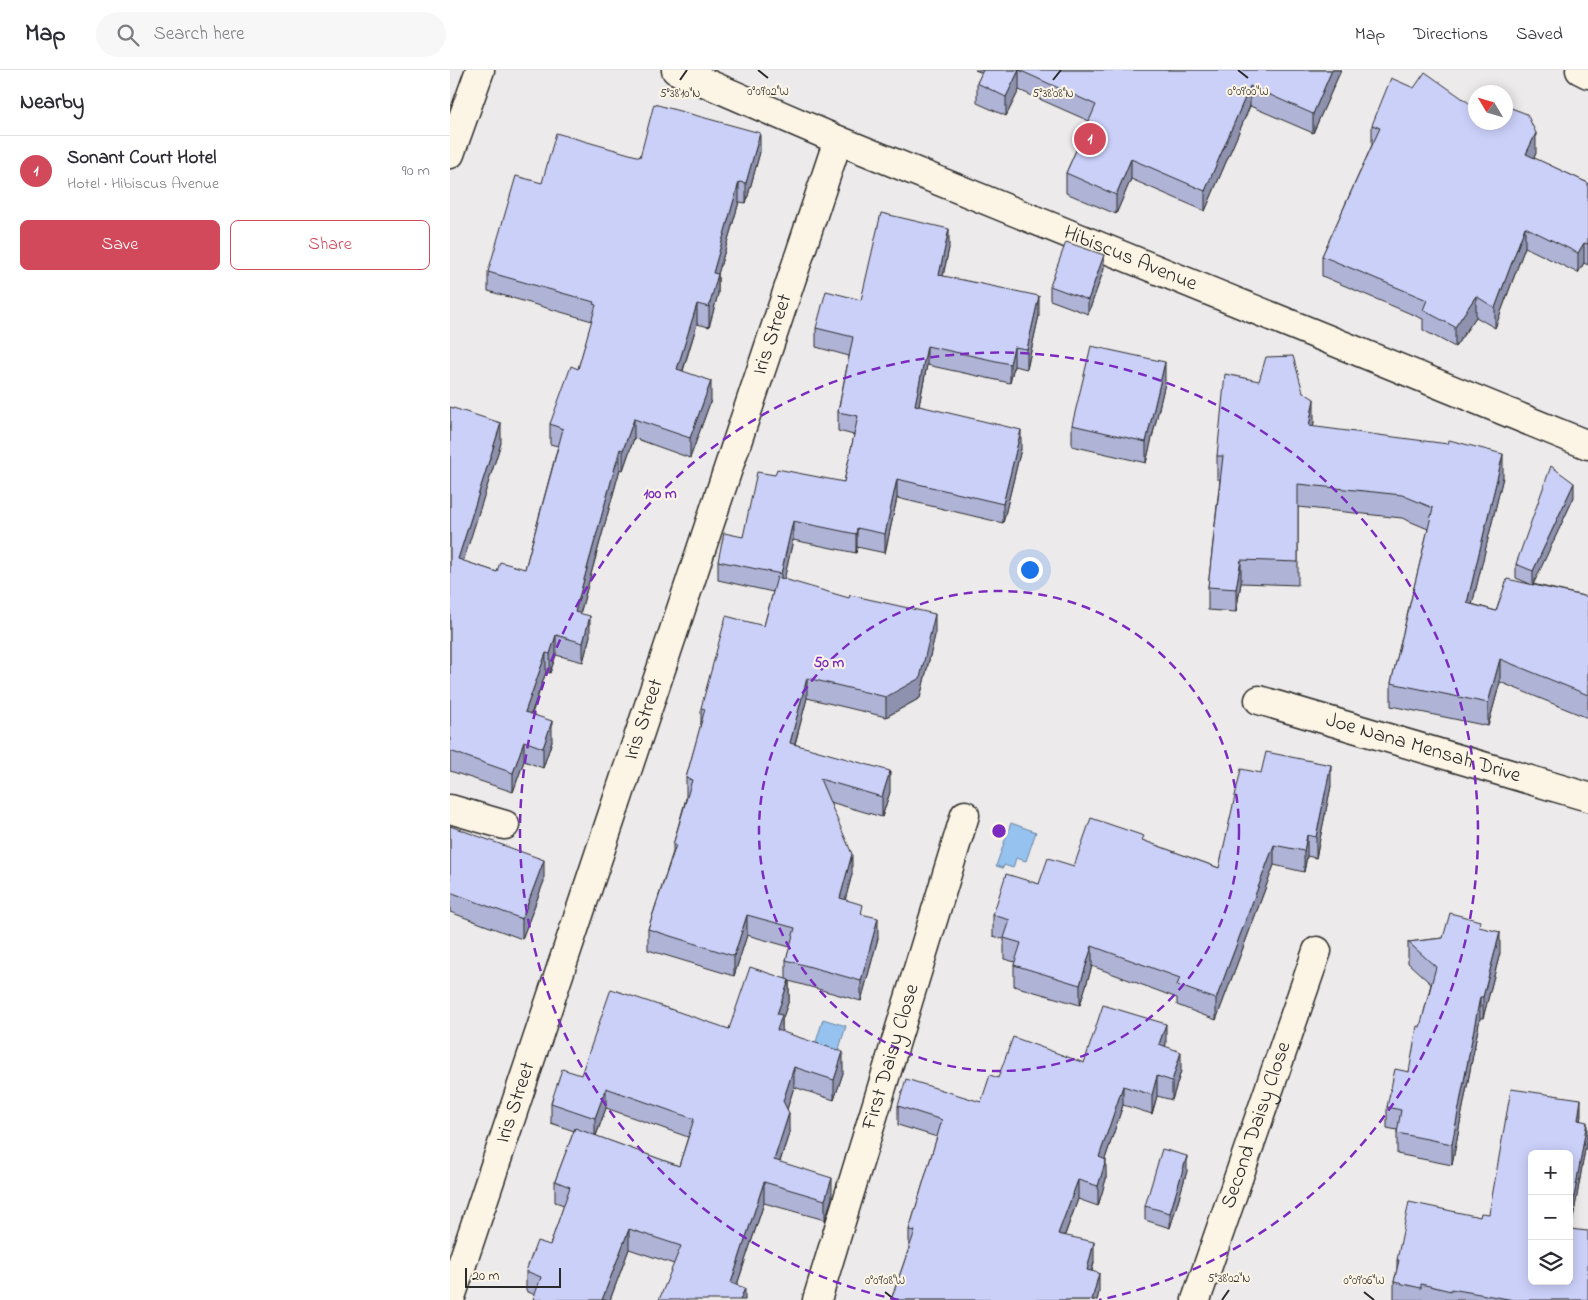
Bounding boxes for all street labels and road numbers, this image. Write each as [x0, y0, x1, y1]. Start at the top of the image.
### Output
street label: Hibiscus Avenue [1059, 218, 1202, 300]
street label: Iris Street [745, 290, 800, 379]
street label: Iris Street [617, 675, 672, 764]
street label: Joe Nana Mensah Drive [1322, 705, 1525, 791]
street label: First Daisy Close [854, 980, 928, 1135]
street label: Second Daisy Close [1214, 1037, 1300, 1213]
street label: Iris Street [488, 1058, 544, 1147]

